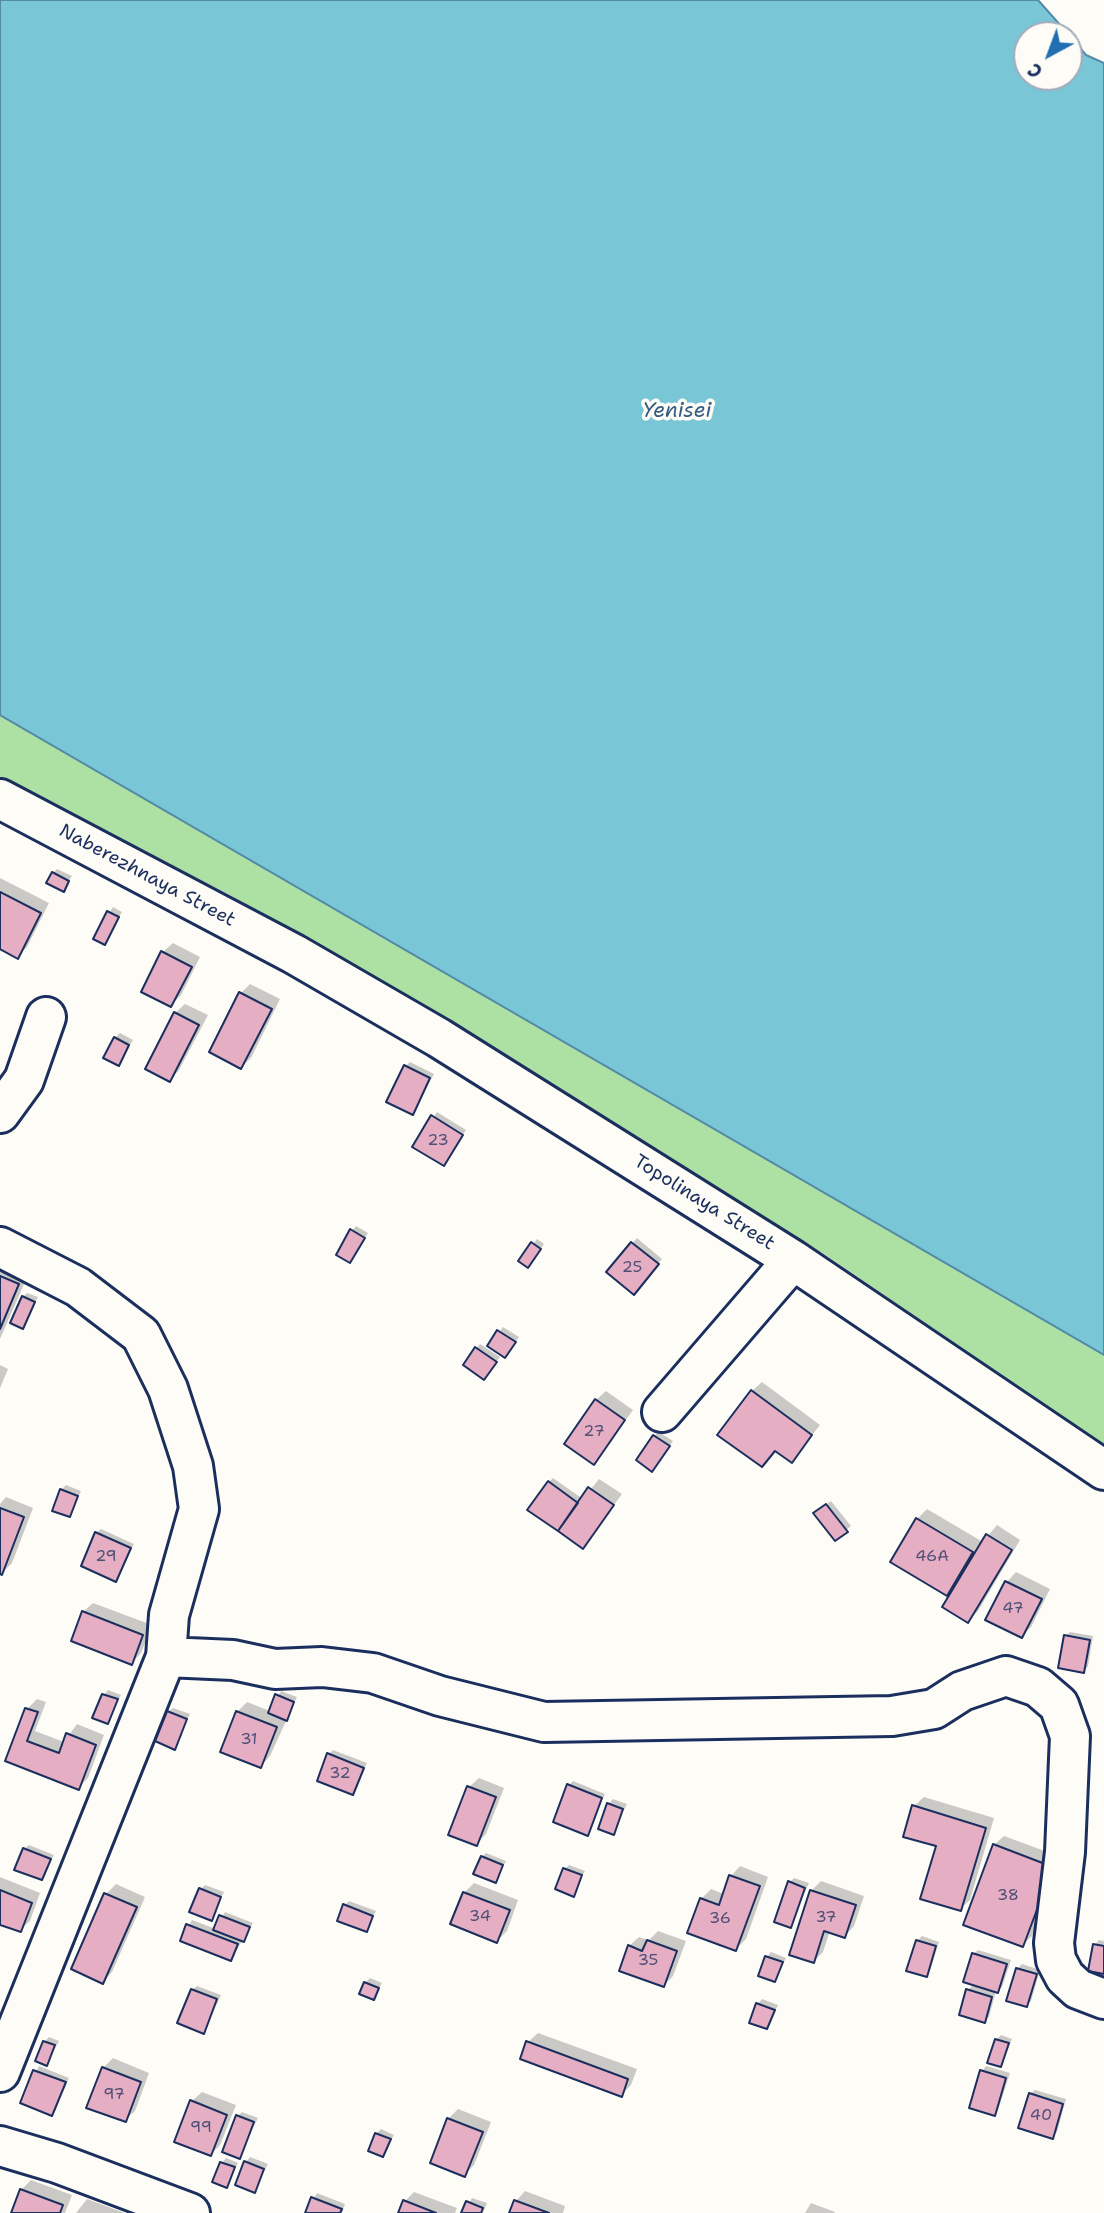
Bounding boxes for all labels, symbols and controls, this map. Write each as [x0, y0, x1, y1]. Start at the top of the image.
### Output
north arrow [1013, 21, 1083, 91]
text: С [1023, 57, 1048, 84]
water label: Yenisei [643, 399, 711, 425]
street label: Naberezhnaya Street [55, 820, 239, 932]
house number: 23 [427, 1131, 449, 1151]
street label: Topolinaya Street [629, 1150, 779, 1256]
house number: 25 [622, 1258, 642, 1278]
house number: 27 [583, 1422, 605, 1442]
house number: 29 [95, 1547, 117, 1567]
house number: 46А [915, 1547, 949, 1567]
house number: 47 [1002, 1599, 1024, 1619]
house number: 31 [240, 1730, 258, 1750]
house number: 32 [329, 1764, 351, 1784]
house number: 38 [997, 1886, 1019, 1906]
house number: 34 [469, 1907, 491, 1927]
house number: 37 [815, 1908, 837, 1928]
house number: 36 [709, 1909, 731, 1929]
house number: 35 [638, 1951, 658, 1971]
house number: 97 [103, 2085, 125, 2105]
house number: 40 [1030, 2106, 1052, 2126]
house number: 99 [190, 2118, 212, 2138]

